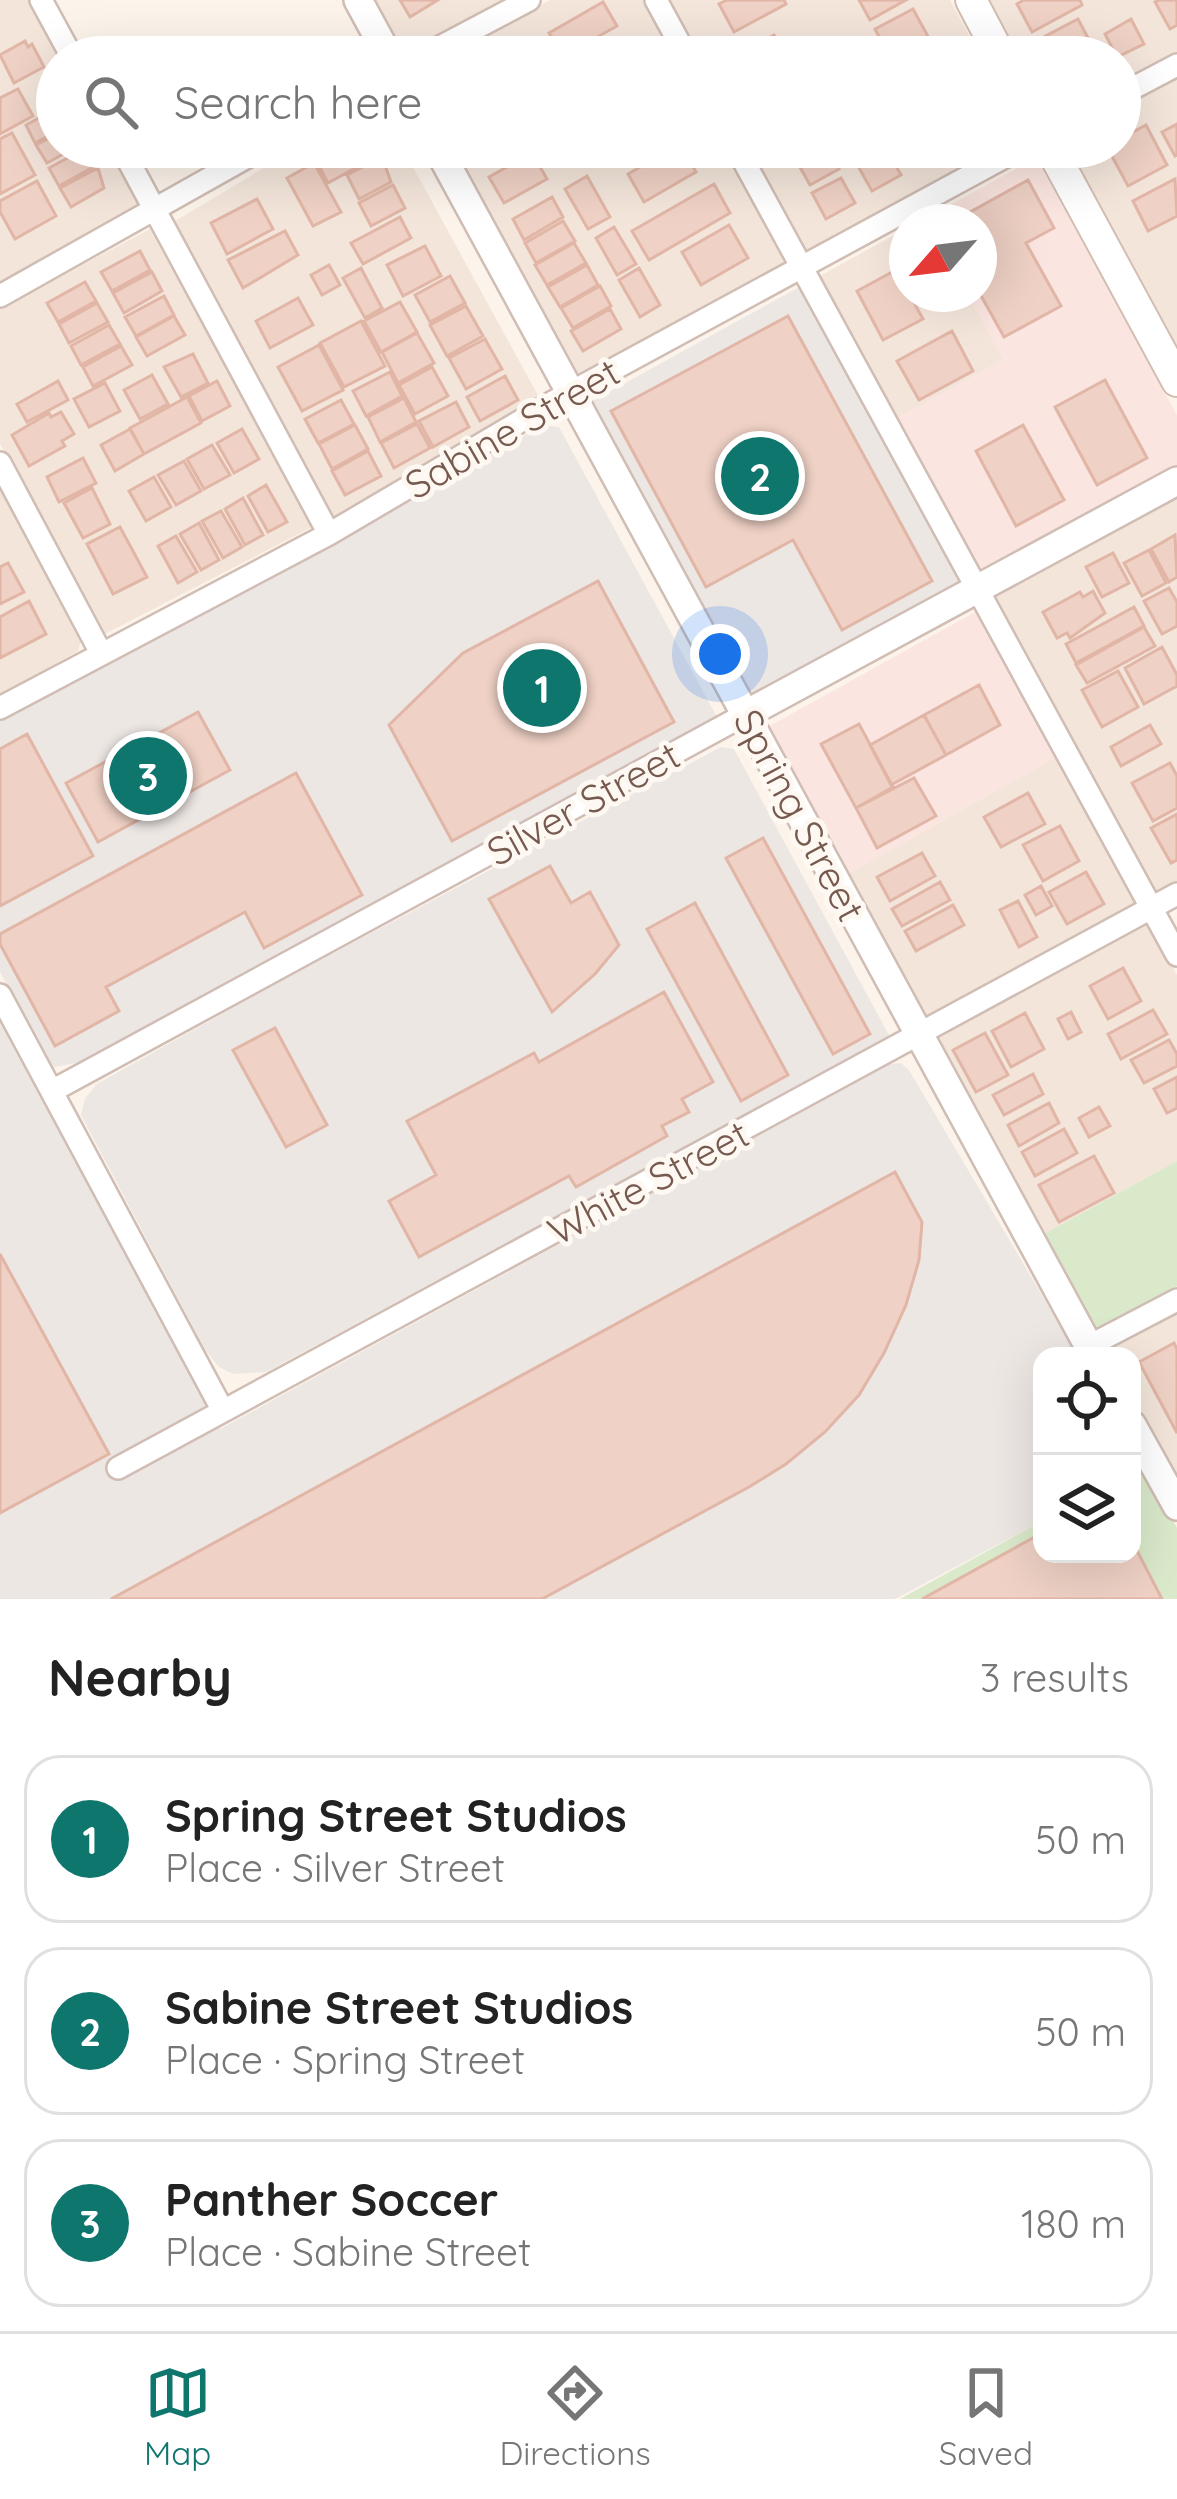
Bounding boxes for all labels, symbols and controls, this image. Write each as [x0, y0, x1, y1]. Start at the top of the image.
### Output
search box [36, 36, 1141, 168]
icon: search [78, 69, 144, 135]
text: Search here [174, 74, 422, 130]
north arrow [889, 204, 997, 312]
street label: Sabine Street [396, 347, 628, 509]
pin: 2 [721, 431, 799, 521]
your location [690, 624, 750, 684]
pin: 1 [503, 643, 581, 733]
street label: Spring Street [724, 701, 876, 929]
street label: Silver Street [478, 730, 688, 876]
pin: 3 [109, 731, 187, 821]
street label: White Street [539, 1109, 757, 1255]
map controls [1033, 1347, 1141, 1563]
button: locate [1033, 1347, 1141, 1455]
button: layers [1033, 1455, 1141, 1563]
text: Nearby [48, 1645, 232, 1709]
text: 3 results [980, 1653, 1129, 1702]
text: Spring Street Studios [165, 1787, 627, 1843]
text: 1 [82, 1815, 98, 1864]
text: 50 m [1035, 1815, 1126, 1864]
text: Place · Silver Street [165, 1843, 505, 1892]
text: Sabine Street Studios [165, 1979, 633, 2035]
text: 2 [79, 2007, 101, 2056]
text: 50 m [1035, 2007, 1126, 2056]
text: Place · Spring Street [165, 2035, 525, 2084]
text: Panther Soccer [165, 2171, 498, 2227]
text: 3 [80, 2199, 100, 2248]
text: 180 m [1021, 2199, 1126, 2248]
text: Place · Sabine Street [165, 2227, 531, 2276]
tab: Map [144, 2360, 211, 2473]
tab: Directions [499, 2360, 651, 2473]
tab: Saved [939, 2360, 1033, 2473]

